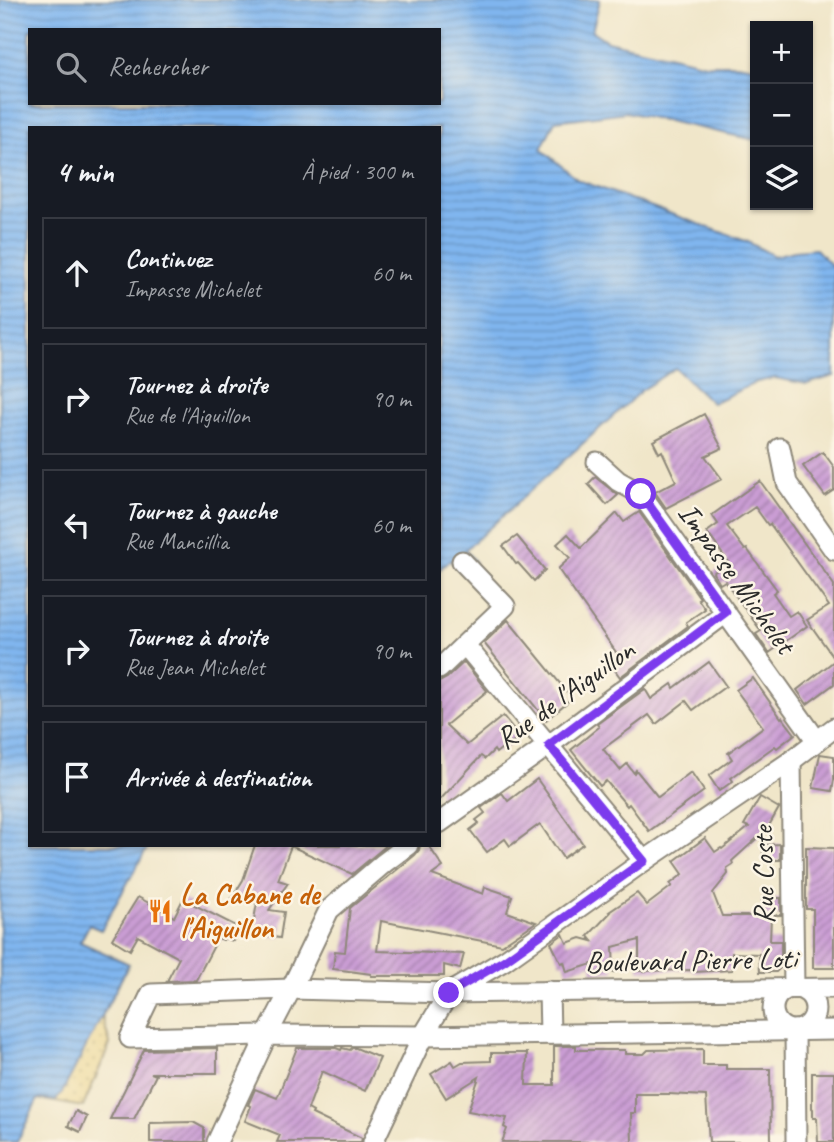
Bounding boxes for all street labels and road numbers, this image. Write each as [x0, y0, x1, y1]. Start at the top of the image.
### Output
street label: Impasse Michelet [670, 495, 806, 663]
street label: Rue de l'Aiguillon [488, 630, 643, 757]
street label: Rue Coste [743, 823, 783, 924]
street label: Boulevard Pierre Loti [585, 939, 801, 981]

